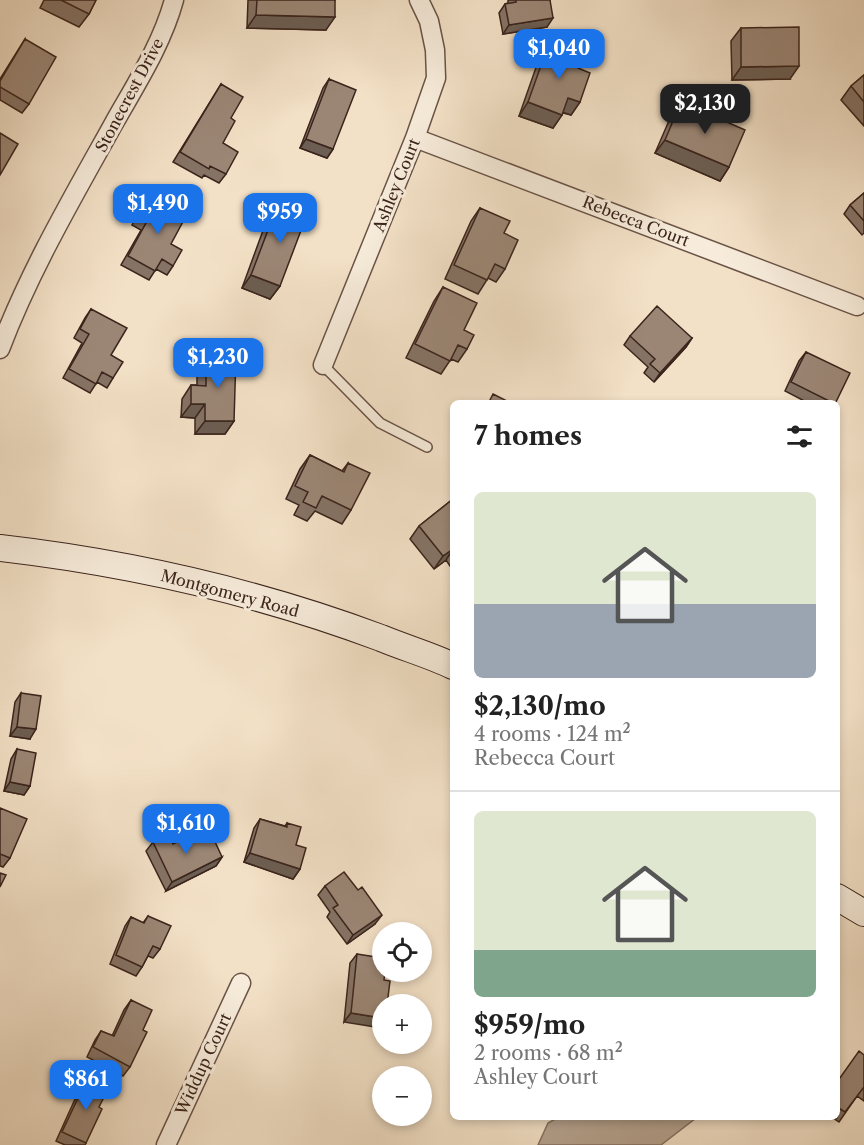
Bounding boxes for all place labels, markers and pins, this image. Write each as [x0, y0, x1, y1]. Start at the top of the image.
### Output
pin: $1,040 [510, 29, 608, 80]
pin: $2,130 [656, 84, 754, 135]
pin: $1,490 [109, 184, 207, 235]
pin: $959 [244, 193, 316, 244]
pin: $1,230 [169, 338, 267, 389]
pin: $1,610 [137, 804, 235, 855]
pin: $861 [50, 1060, 122, 1111]

